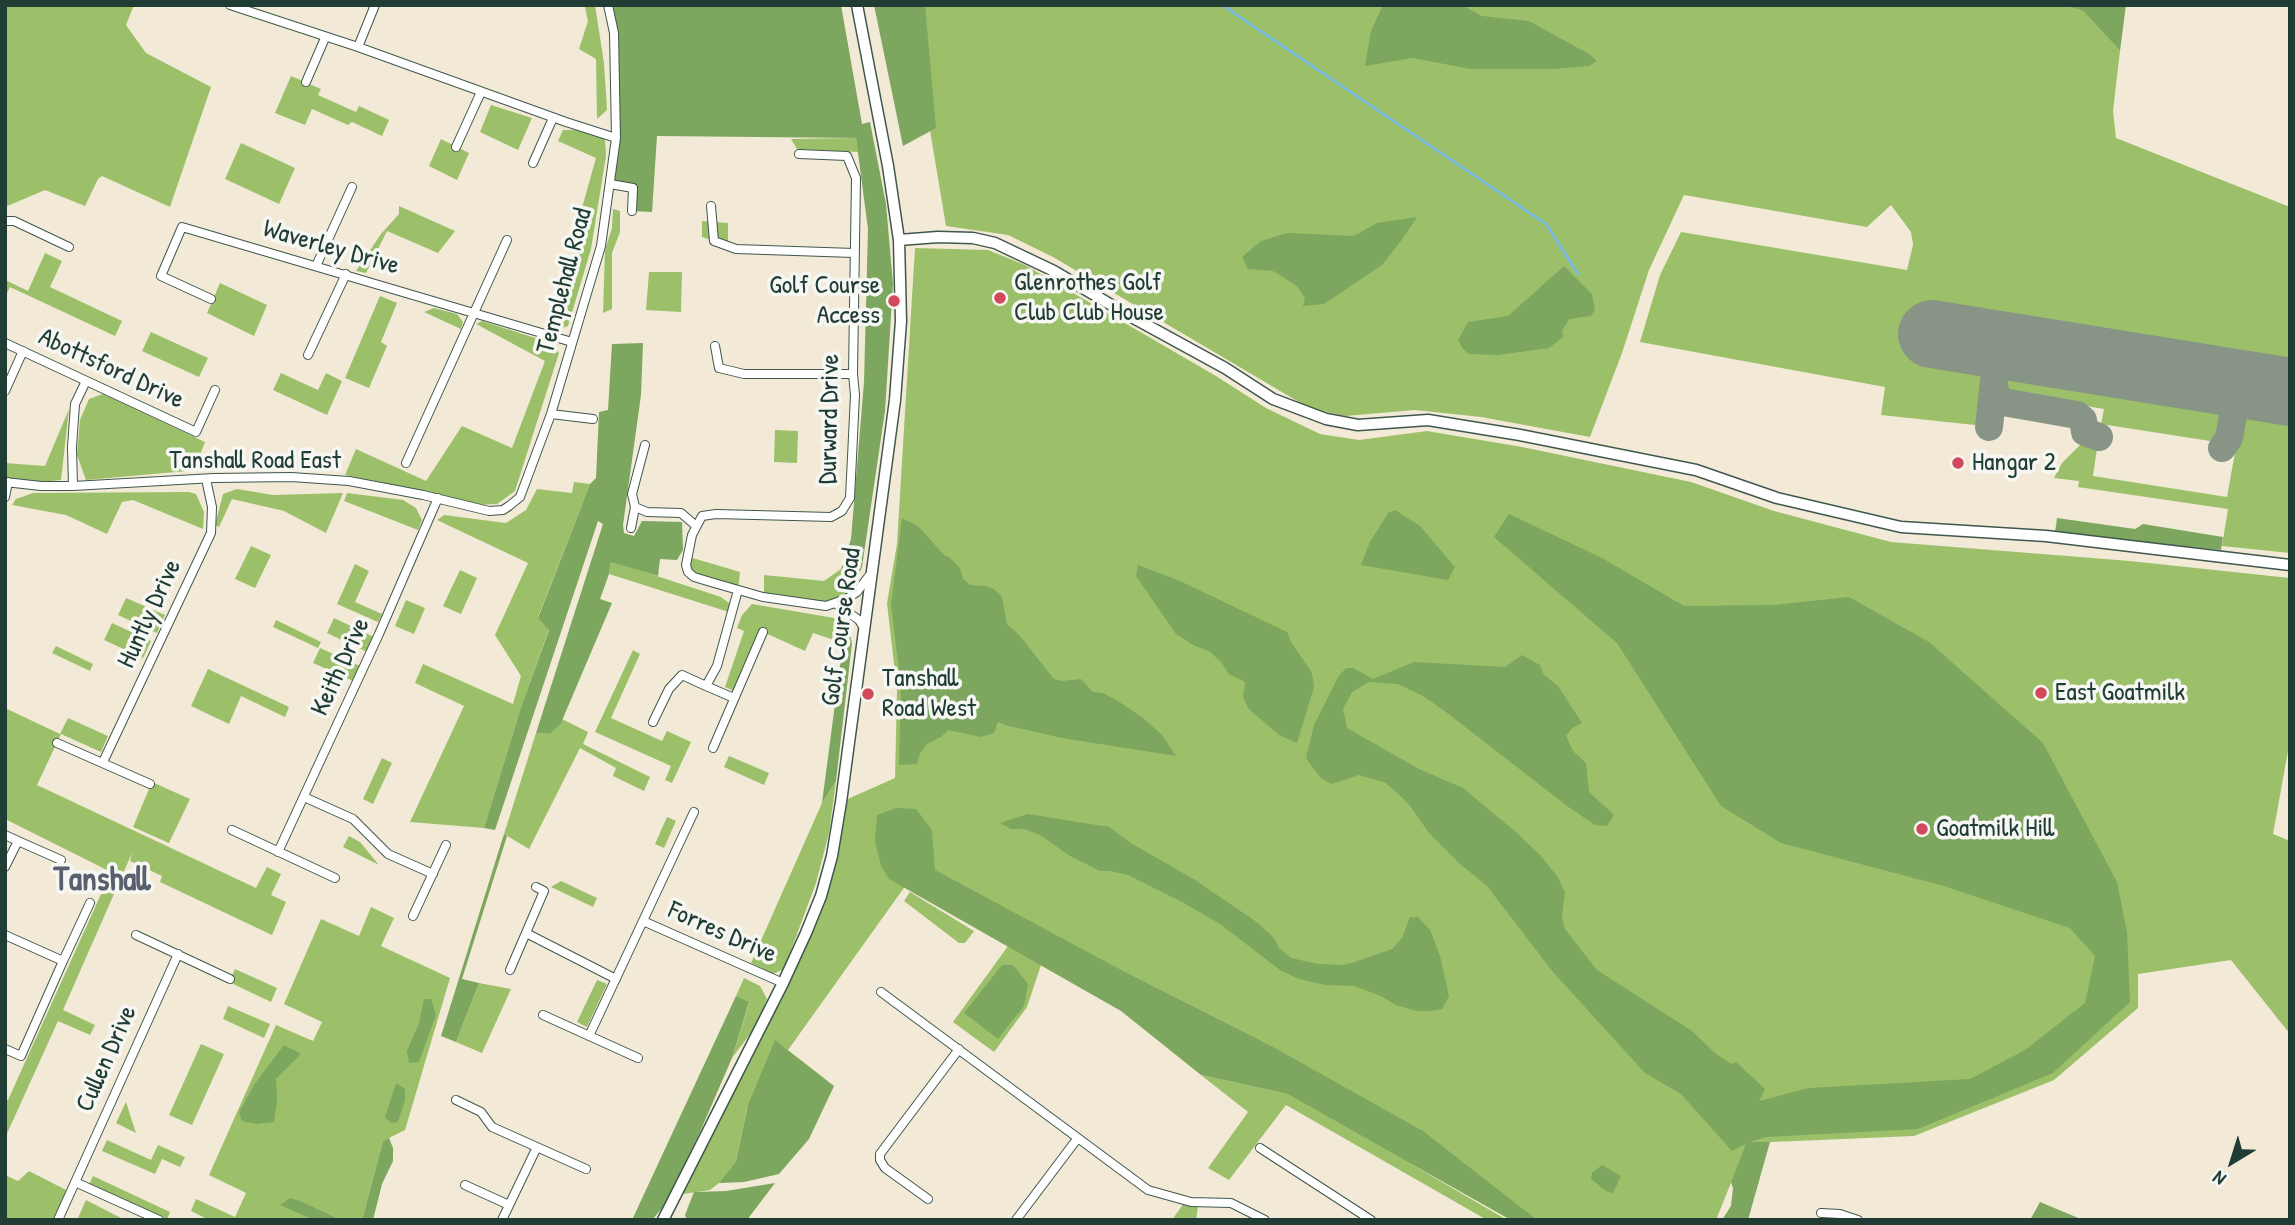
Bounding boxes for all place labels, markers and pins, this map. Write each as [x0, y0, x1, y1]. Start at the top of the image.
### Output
place label: Glenrothes Golf Club Club House [1014, 267, 1164, 328]
place label: Golf Course Access [769, 270, 880, 332]
marker: Glenrothes Golf Club Club House [992, 290, 1008, 306]
marker: Golf Course Access [886, 293, 902, 309]
place label: Hangar 2 [1972, 447, 2056, 479]
marker: Hangar 2 [1950, 455, 1966, 471]
place label: Tanshall Road West [882, 663, 976, 724]
place label: East Goatmilk [2055, 677, 2185, 709]
marker: East Goatmilk [2033, 685, 2049, 701]
marker: Tanshall Road West [860, 686, 876, 702]
place label: Goatmilk Hill [1936, 813, 2054, 845]
marker: Goatmilk Hill [1914, 821, 1930, 837]

